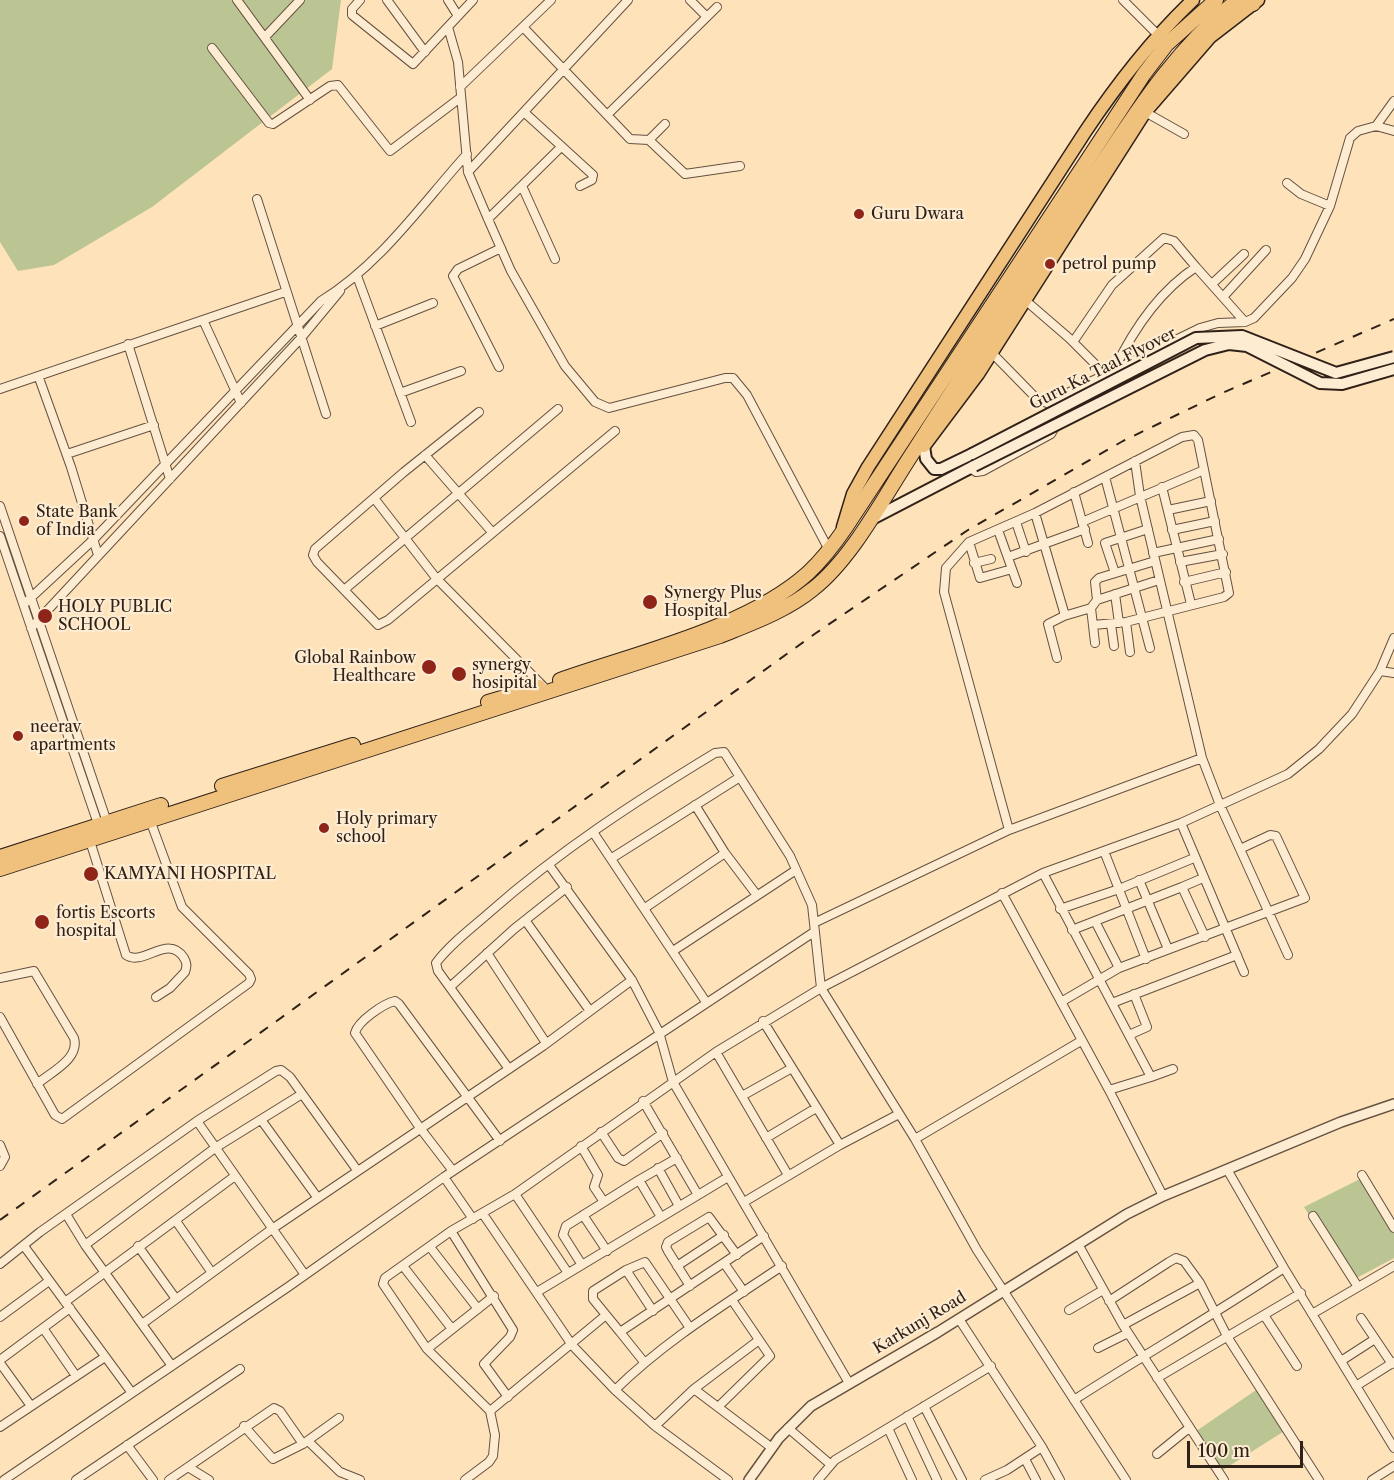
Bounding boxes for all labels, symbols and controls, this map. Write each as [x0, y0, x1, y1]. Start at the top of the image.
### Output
place label: Guru Dwara [871, 204, 964, 224]
marker: Guru Dwara [852, 207, 866, 221]
place label: petrol pump [1062, 254, 1156, 274]
marker: petrol pump [1043, 257, 1057, 271]
street label: Guru Ka Taal Flyover [1027, 324, 1179, 414]
place label: State Bank of India [36, 502, 117, 540]
marker: State Bank of India [17, 514, 31, 528]
place label: Synergy Plus Hospital [664, 583, 762, 621]
marker: Synergy Plus Hospital [641, 593, 659, 611]
place label: HOLY PUBLIC SCHOOL [58, 597, 172, 635]
marker: HOLY PUBLIC SCHOOL [36, 607, 54, 625]
place label: Global Rainbow Healthcare [294, 648, 416, 686]
place label: synergy hosipital [472, 655, 537, 693]
marker: Global Rainbow Healthcare [420, 658, 438, 676]
marker: synergy hosipital [450, 665, 468, 683]
place label: neerav apartments [30, 717, 116, 755]
marker: neerav apartments [11, 729, 25, 743]
place label: Holy primary school [336, 809, 437, 847]
marker: Holy primary school [317, 821, 331, 835]
place label: KAMYANI HOSPITAL [104, 864, 276, 884]
marker: KAMYANI HOSPITAL [82, 865, 100, 883]
place label: fortis Escorts hospital [56, 903, 155, 941]
marker: fortis Escorts hospital [33, 913, 51, 931]
street label: Karkunj Road [870, 1288, 970, 1358]
scale bar [1190, 1429, 1306, 1467]
text: 100 m [1198, 1440, 1250, 1462]

